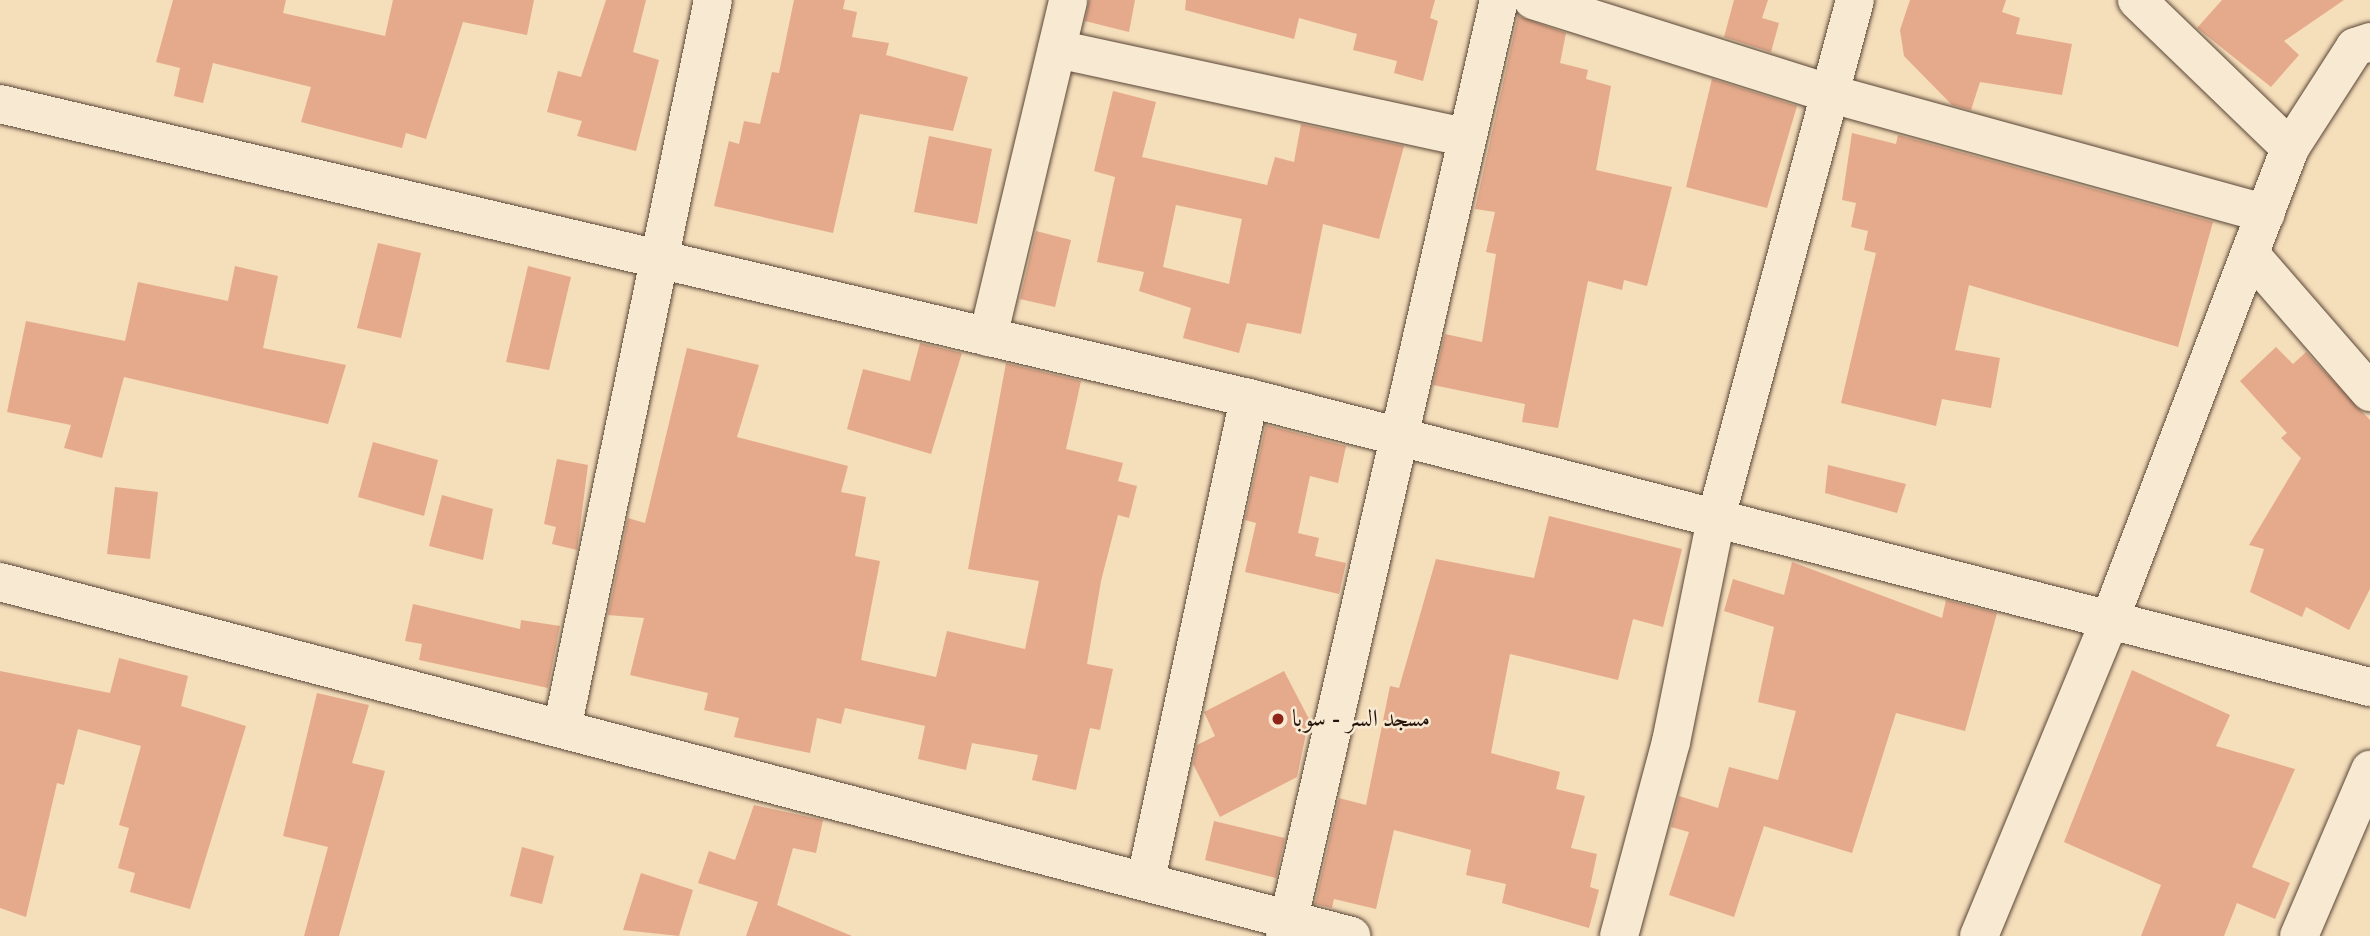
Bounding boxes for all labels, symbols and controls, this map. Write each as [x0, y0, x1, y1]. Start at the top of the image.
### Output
place label: مسجد السر - سوبا [1292, 705, 1430, 733]
marker: مسجد السر - سوبا [1270, 711, 1286, 727]

